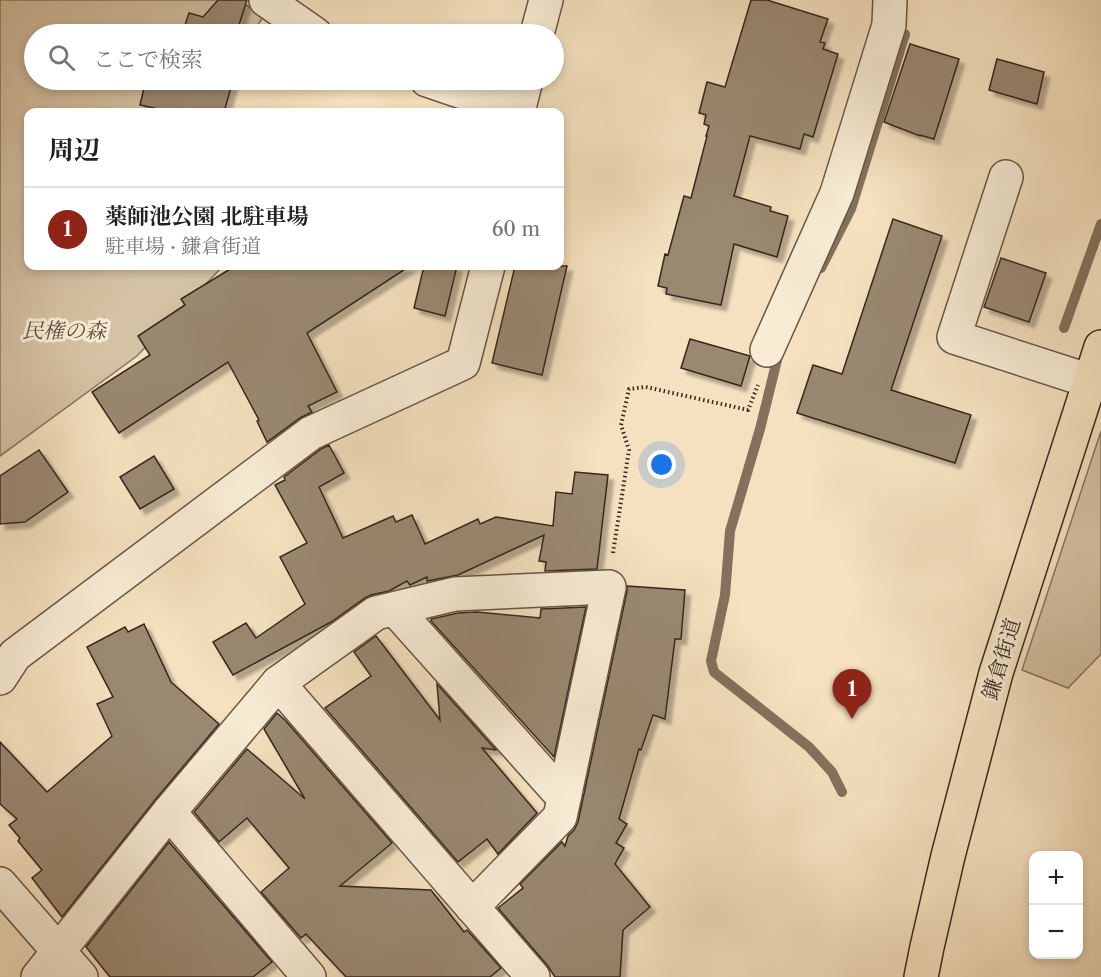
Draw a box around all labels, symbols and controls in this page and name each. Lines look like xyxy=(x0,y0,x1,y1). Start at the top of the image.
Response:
search box xyxy=(24,24,564,90)
icon: search xyxy=(45,41,78,74)
text: ここで検索 xyxy=(93,46,203,73)
text: 周辺 xyxy=(48,134,100,166)
text: 薬師池公園 北駐車場 xyxy=(105,203,309,230)
text: 1 xyxy=(63,217,72,241)
text: 60 m xyxy=(492,217,540,241)
text: 駐車場 · 鎌倉街道 xyxy=(105,234,261,258)
park label: 民権の森 xyxy=(22,318,108,343)
your location xyxy=(647,450,676,479)
street label: 鎌倉街道 xyxy=(977,615,1025,703)
pin: 1 xyxy=(832,670,872,719)
map controls xyxy=(1029,851,1083,959)
button: + xyxy=(1029,851,1083,905)
button: − xyxy=(1029,905,1083,959)

